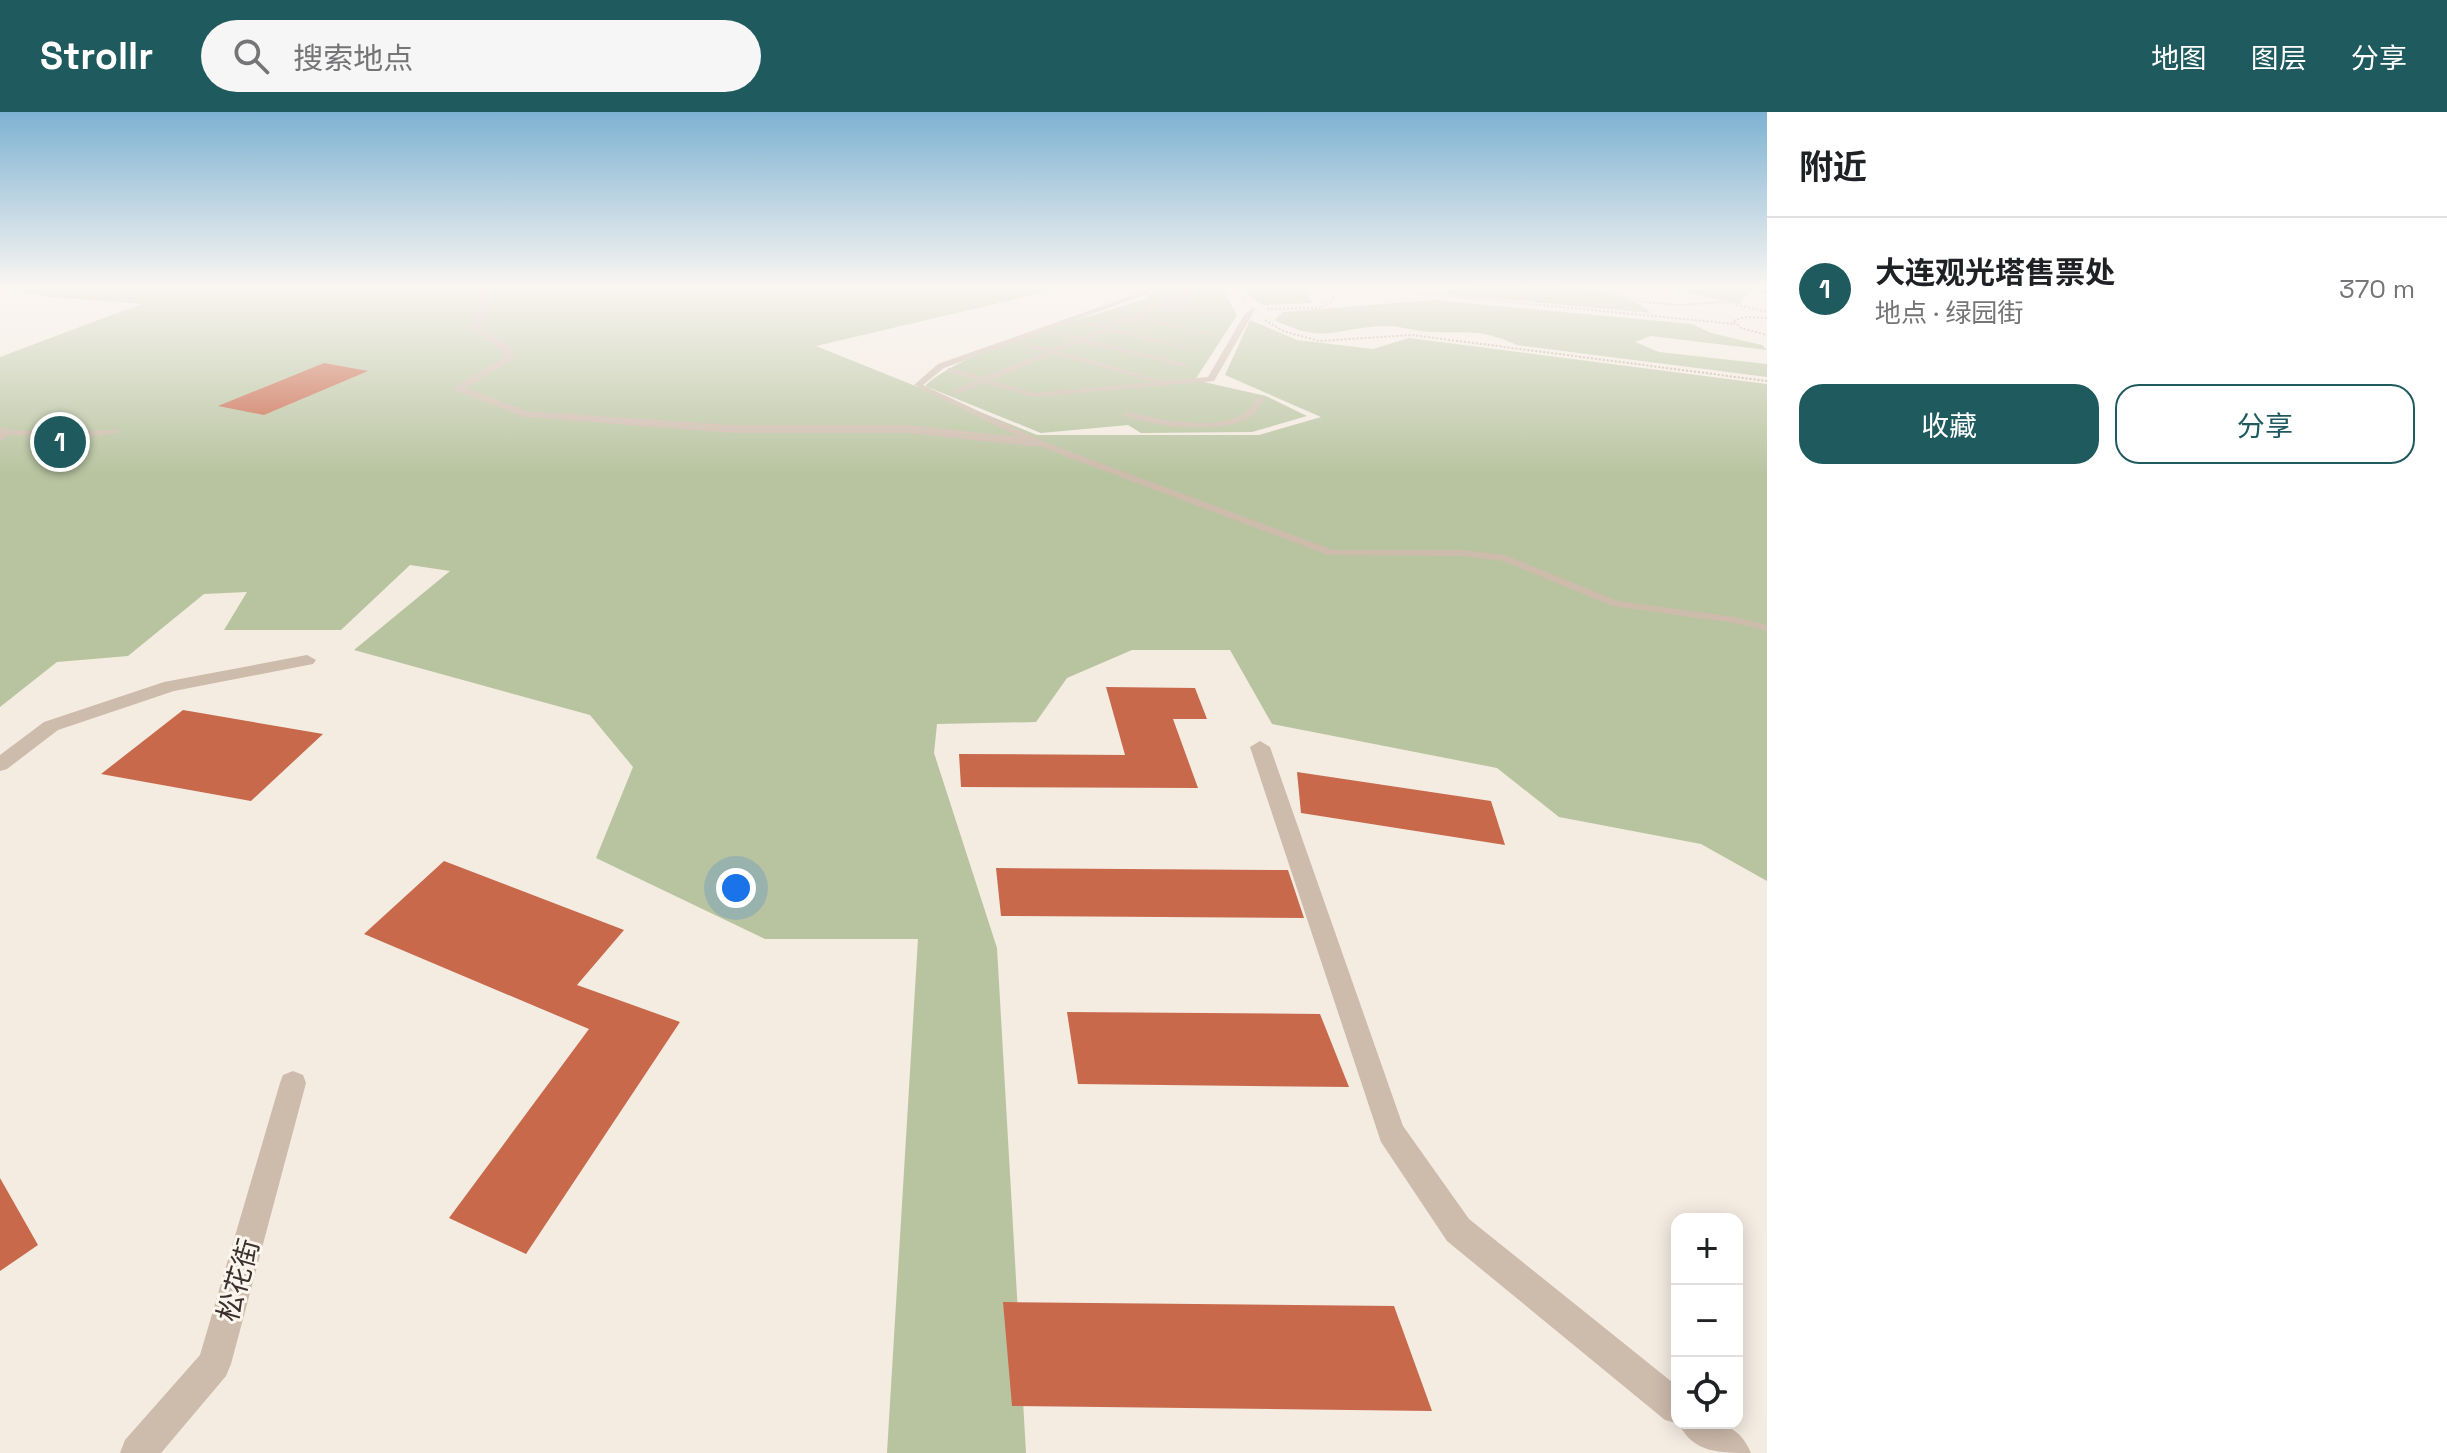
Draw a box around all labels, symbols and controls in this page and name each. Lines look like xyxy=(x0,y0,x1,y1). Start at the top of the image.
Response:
search box xyxy=(201,20,761,92)
text: Strollr xyxy=(40,32,153,80)
icon: search xyxy=(229,34,273,78)
text: 搜索地点 xyxy=(293,39,413,78)
text: 地图 xyxy=(2151,40,2207,76)
text: 图层 xyxy=(2251,40,2307,76)
text: 分享 xyxy=(2351,40,2407,76)
text: 附近 xyxy=(1799,146,1867,189)
text: 大连观光塔售票处 xyxy=(1875,253,2115,292)
text: 1 xyxy=(1819,272,1831,306)
text: 370 m xyxy=(2339,272,2415,306)
text: 地点 · 绿园街 xyxy=(1875,296,2023,330)
button: 收藏 xyxy=(1799,384,2099,464)
button: 分享 xyxy=(2115,384,2415,464)
pin: 1 xyxy=(34,412,86,472)
your location xyxy=(716,868,756,908)
map controls xyxy=(1671,1213,1743,1429)
button: + xyxy=(1671,1213,1743,1285)
street label: 松花街 xyxy=(209,1235,267,1325)
button: − xyxy=(1671,1285,1743,1357)
button: locate xyxy=(1671,1357,1743,1429)

